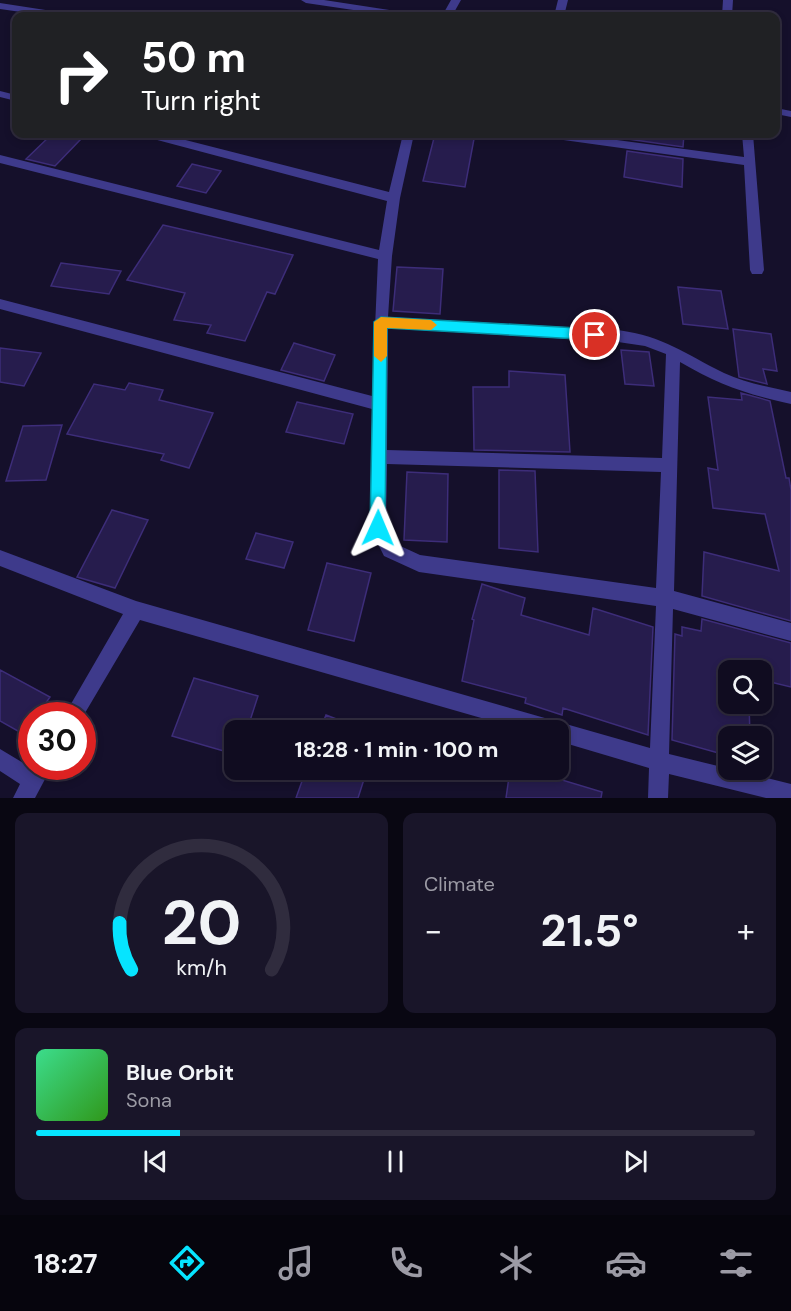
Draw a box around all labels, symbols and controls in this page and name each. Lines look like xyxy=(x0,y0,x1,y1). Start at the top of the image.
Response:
text: 50 m xyxy=(141,30,246,85)
icon: right xyxy=(42,36,120,114)
text: Turn right xyxy=(141,83,261,118)
pin xyxy=(569,309,620,360)
icon: arrive xyxy=(578,318,611,351)
position arrow xyxy=(346,496,410,560)
map controls xyxy=(718,660,772,780)
button: search xyxy=(718,660,772,714)
speed limit sign: 30 xyxy=(18,702,96,780)
button: layers xyxy=(718,726,772,780)
text: 18:28 · 1 min · 100 m xyxy=(294,735,499,764)
text: Climate xyxy=(424,871,495,897)
text: 20 xyxy=(162,882,241,963)
text: 21.5° xyxy=(540,901,639,960)
text: − xyxy=(424,909,442,952)
text: + xyxy=(737,909,755,952)
text: km/h xyxy=(176,954,227,982)
text: Blue Orbit xyxy=(126,1058,234,1087)
text: Sona xyxy=(126,1087,172,1113)
icon: previous xyxy=(139,1145,172,1178)
icon: pause xyxy=(379,1145,412,1178)
icon: next xyxy=(619,1145,652,1178)
icon: directions xyxy=(166,1242,208,1284)
icon: music xyxy=(275,1242,317,1284)
icon: phone xyxy=(385,1242,427,1284)
icon: climate xyxy=(495,1242,537,1284)
icon: car xyxy=(605,1242,647,1284)
icon: filters xyxy=(715,1242,757,1284)
text: 18:27 xyxy=(34,1246,98,1281)

